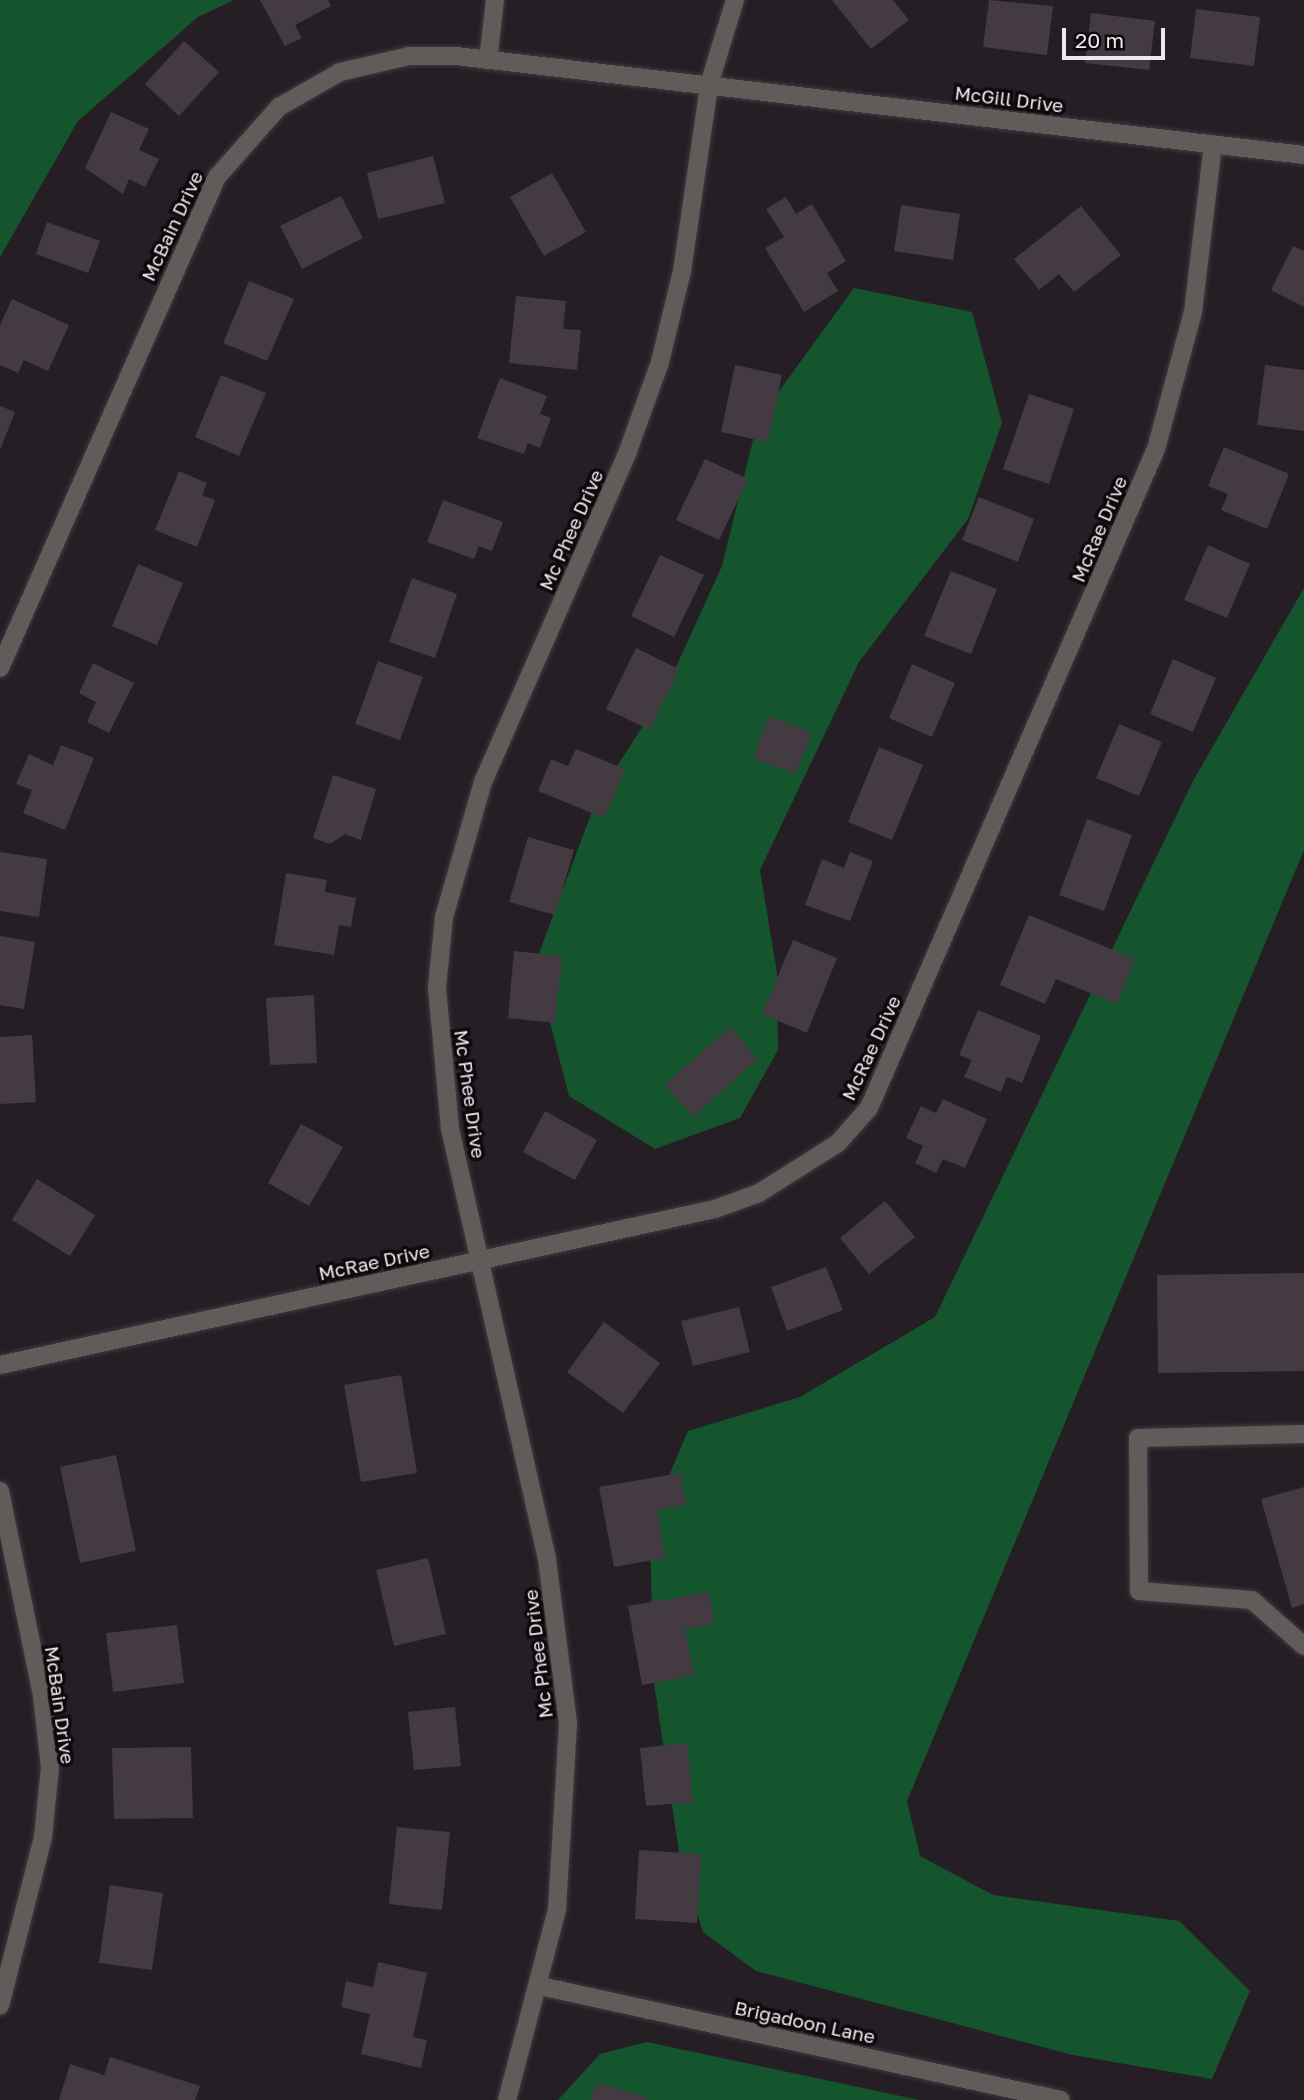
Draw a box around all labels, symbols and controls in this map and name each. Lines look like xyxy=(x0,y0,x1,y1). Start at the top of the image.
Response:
scale bar xyxy=(1066,14,1169,58)
text: 20 m xyxy=(1075,27,1124,53)
street label: McGill Drive xyxy=(953,81,1065,117)
street label: McBain Drive xyxy=(137,167,207,285)
street label: Mc Phee Drive xyxy=(534,466,608,594)
street label: McRae Drive xyxy=(1066,473,1132,585)
street label: McRae Drive xyxy=(837,992,905,1104)
street label: Mc Phee Drive xyxy=(450,1028,490,1160)
street label: McRae Drive xyxy=(316,1239,432,1285)
street label: Mc Phee Drive xyxy=(519,1588,557,1720)
street label: McBain Drive xyxy=(40,1645,80,1765)
street label: Brigadoon Lane xyxy=(733,1996,877,2048)

